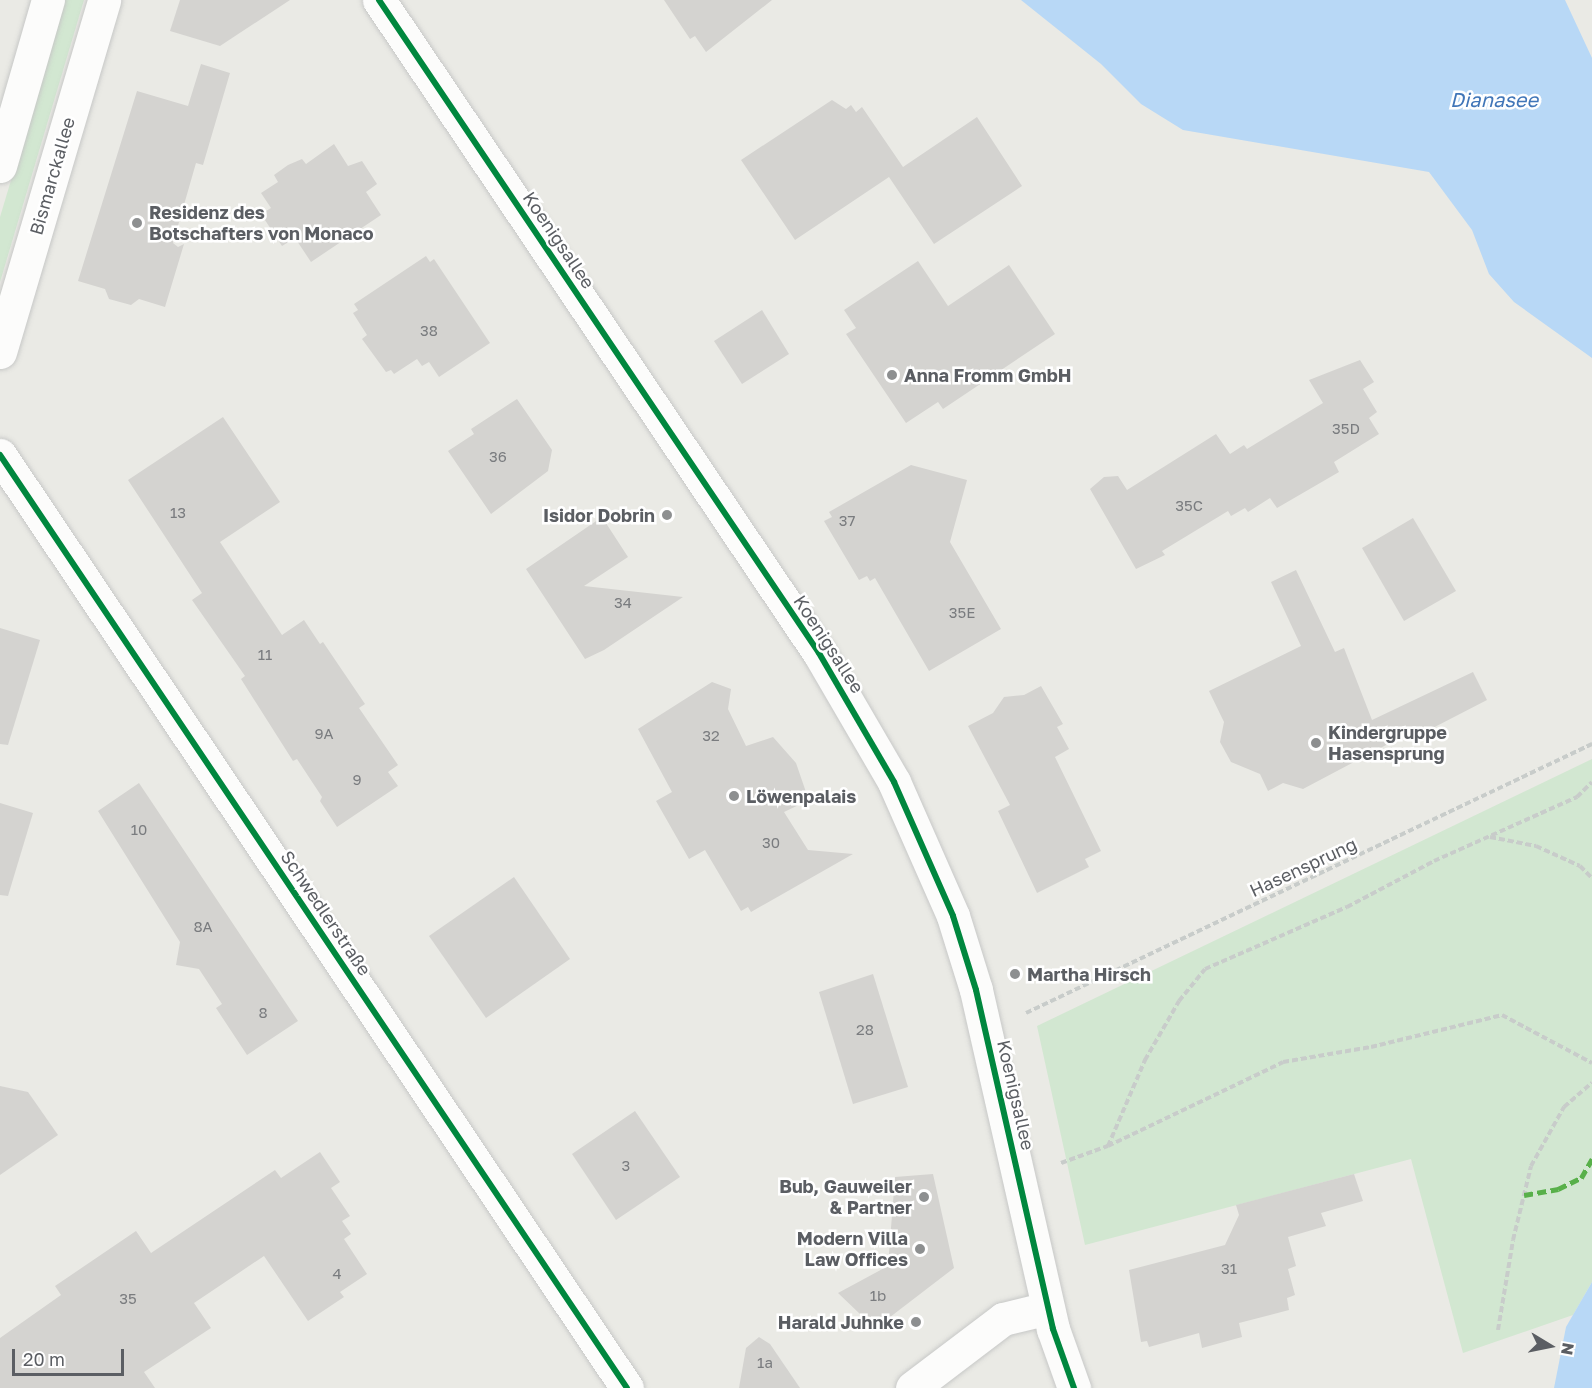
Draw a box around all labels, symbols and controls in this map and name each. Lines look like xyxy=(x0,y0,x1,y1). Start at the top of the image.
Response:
water label: Dianasee xyxy=(1450,87,1538,111)
street label: Bismarckallee xyxy=(25,115,79,237)
street label: Koenigsallee xyxy=(519,187,599,293)
place label: Residenz des Botschafters von Monaco xyxy=(149,202,374,244)
marker: Residenz des Botschafters von Monaco xyxy=(130,216,144,230)
house number: 38 xyxy=(420,322,438,340)
place label: Anna Fromm GmbH xyxy=(904,364,1071,386)
marker: Anna Fromm GmbH xyxy=(885,368,899,382)
house number: 35D xyxy=(1332,420,1360,438)
house number: 36 xyxy=(489,448,507,466)
house number: 35C xyxy=(1175,497,1203,515)
house number: 13 xyxy=(170,504,186,522)
place label: Isidor Dobrin xyxy=(543,504,655,526)
marker: Isidor Dobrin xyxy=(660,508,674,522)
house number: 37 xyxy=(839,512,855,530)
street label: Koenigsallee xyxy=(789,591,869,697)
house number: 34 xyxy=(614,594,632,612)
house number: 35E xyxy=(949,604,975,622)
house number: 11 xyxy=(258,646,272,664)
place label: Kindergruppe Hasensprung xyxy=(1328,722,1447,764)
house number: 9A xyxy=(314,725,334,743)
house number: 32 xyxy=(702,727,720,745)
marker: Kindergruppe Hasensprung xyxy=(1309,736,1323,750)
house number: 9 xyxy=(352,771,362,789)
place label: Löwenpalais xyxy=(746,785,856,807)
marker: Löwenpalais xyxy=(727,789,741,803)
house number: 10 xyxy=(131,821,147,839)
street label: Hasensprung xyxy=(1246,833,1360,901)
house number: 30 xyxy=(762,834,780,852)
street label: Schwedlerstraße xyxy=(276,847,376,979)
house number: 8A xyxy=(193,918,213,936)
place label: Martha Hirsch xyxy=(1027,963,1151,985)
marker: Martha Hirsch xyxy=(1008,967,1022,981)
house number: 8 xyxy=(258,1004,268,1022)
house number: 28 xyxy=(856,1021,874,1039)
street label: Koenigsallee xyxy=(993,1038,1039,1152)
house number: 3 xyxy=(622,1157,630,1175)
place label: Bub, Gauweiler & Partner xyxy=(779,1176,912,1218)
marker: Bub, Gauweiler & Partner xyxy=(917,1190,931,1204)
place label: Modern Villa Law Offices xyxy=(797,1228,908,1270)
marker: Modern Villa Law Offices xyxy=(913,1242,927,1256)
house number: 31 xyxy=(1221,1260,1237,1278)
house number: 4 xyxy=(332,1265,342,1283)
house number: 1b xyxy=(870,1287,886,1305)
house number: 35 xyxy=(119,1290,137,1308)
place label: Harald Juhnke xyxy=(778,1311,904,1333)
marker: Harald Juhnke xyxy=(909,1315,923,1329)
north arrow xyxy=(1520,1316,1580,1376)
scale bar xyxy=(15,1337,128,1375)
text: N xyxy=(1557,1341,1579,1357)
text: 20 m xyxy=(23,1348,65,1370)
house number: 1a xyxy=(757,1354,773,1372)

